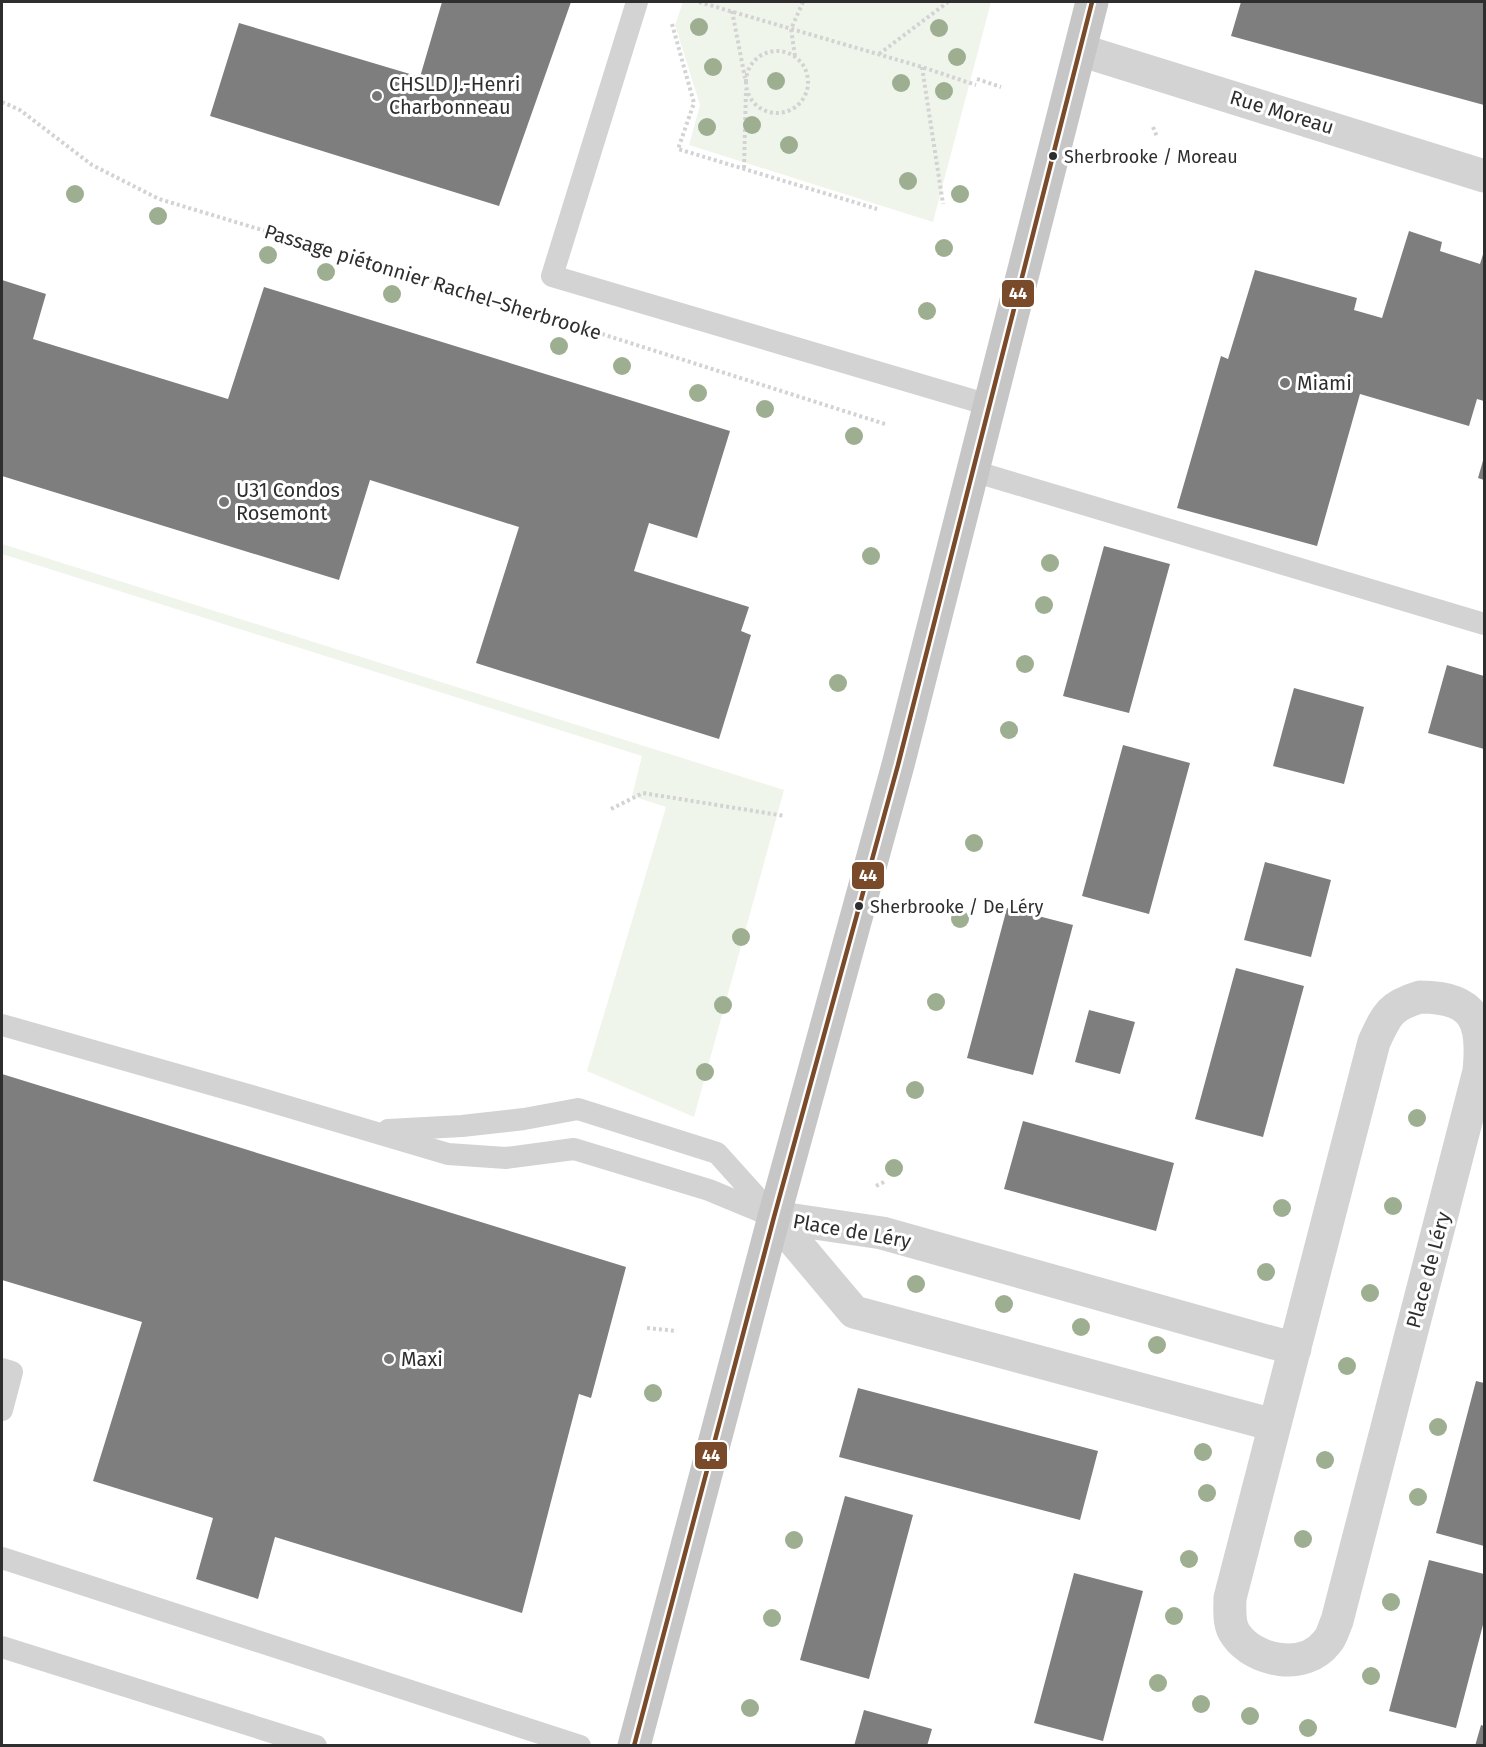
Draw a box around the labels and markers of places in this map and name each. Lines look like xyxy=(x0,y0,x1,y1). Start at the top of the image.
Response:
place label: CHSLD J.-Henri Charbonneau xyxy=(389,72,520,119)
marker: CHSLD J.-Henri Charbonneau xyxy=(370,89,384,103)
place label: Sherbrooke / Moreau xyxy=(1064,146,1238,168)
marker: Sherbrooke / Moreau xyxy=(1047,150,1059,162)
place label: Miami xyxy=(1297,371,1352,395)
marker: Miami xyxy=(1278,376,1292,390)
place label: U31 Condos Rosemont xyxy=(236,478,340,525)
marker: U31 Condos Rosemont xyxy=(217,495,231,509)
place label: Sherbrooke / De Léry xyxy=(870,896,1043,918)
marker: Sherbrooke / De Léry xyxy=(853,900,865,912)
place label: Maxi xyxy=(401,1347,443,1371)
marker: Maxi xyxy=(382,1352,396,1366)

